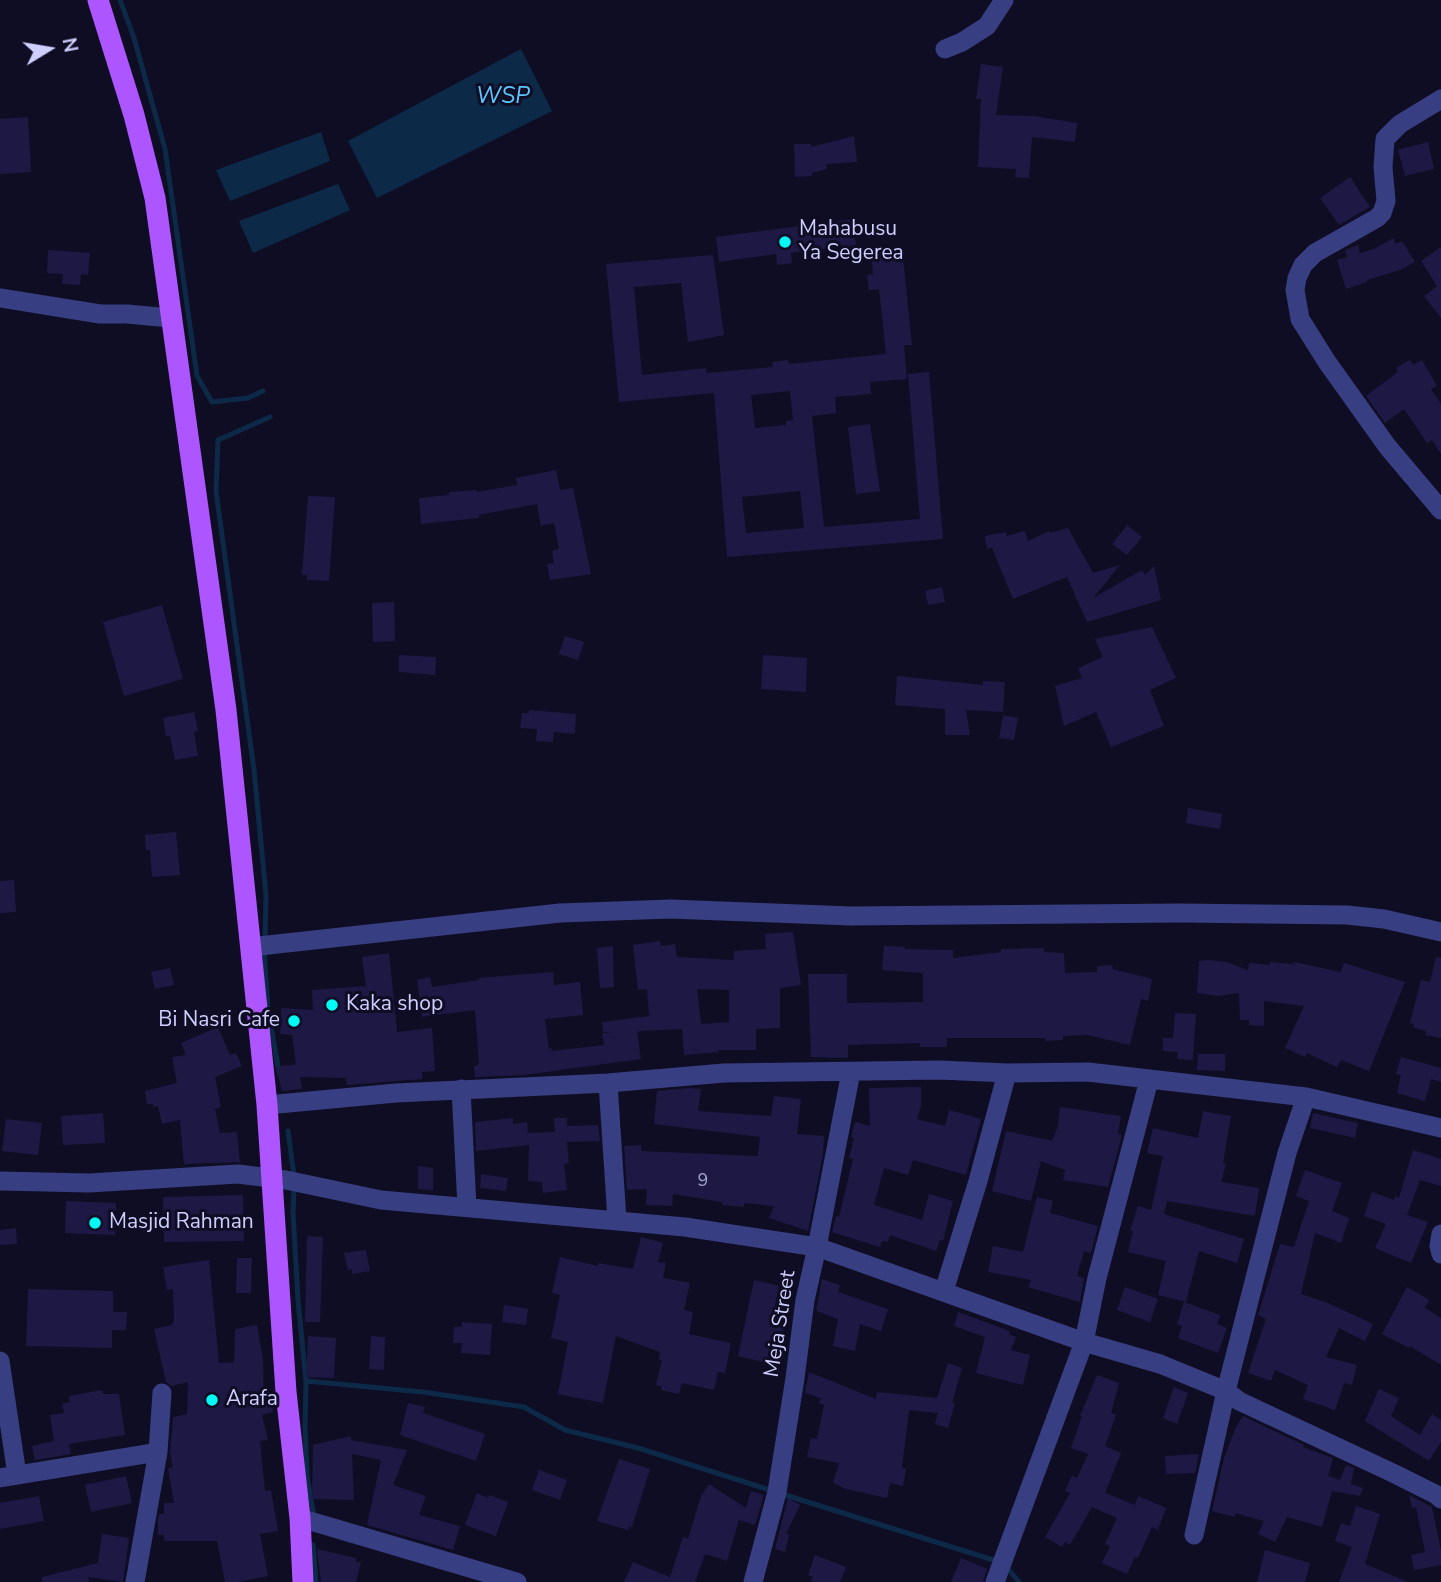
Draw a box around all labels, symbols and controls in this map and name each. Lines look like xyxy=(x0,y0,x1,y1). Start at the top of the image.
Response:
north arrow xyxy=(14,14,84,84)
text: N xyxy=(55,36,84,54)
water label: WSP xyxy=(476,83,530,111)
place label: Mahabusu Ya Segerea xyxy=(799,217,904,267)
marker: Mahabusu Ya Segerea xyxy=(777,234,793,250)
place label: Kaka shop xyxy=(346,992,443,1018)
marker: Kaka shop xyxy=(324,997,340,1013)
place label: Bi Nasri Cafe xyxy=(158,1008,280,1034)
marker: Bi Nasri Cafe xyxy=(286,1013,302,1029)
house number: 9 xyxy=(698,1171,708,1193)
place label: Masjid Rahman xyxy=(109,1210,254,1236)
marker: Masjid Rahman xyxy=(87,1215,103,1231)
street label: Meja Street xyxy=(760,1269,802,1379)
place label: Arafa xyxy=(226,1387,278,1413)
marker: Arafa xyxy=(204,1392,220,1408)

